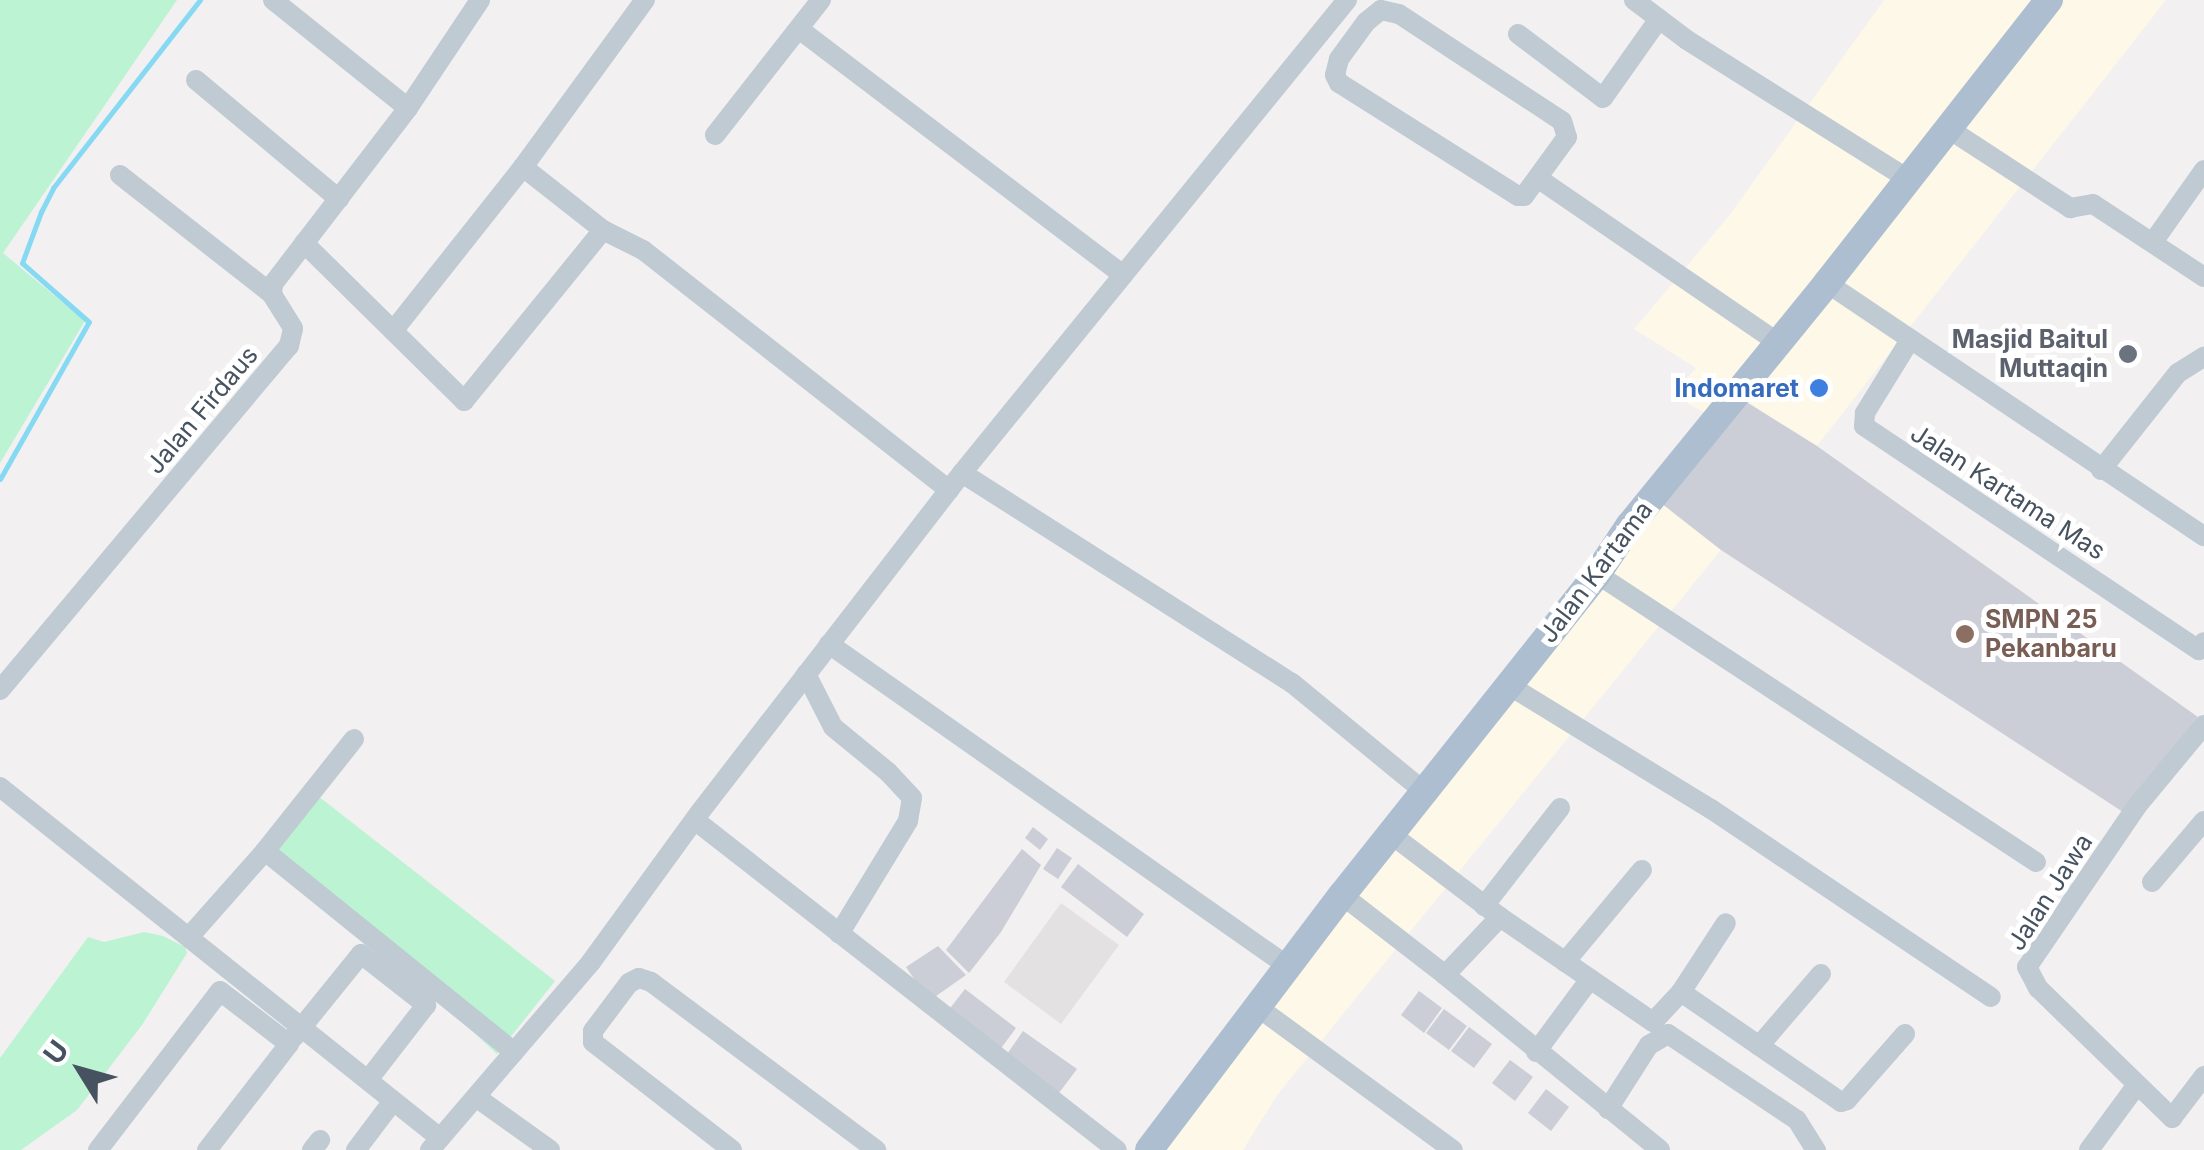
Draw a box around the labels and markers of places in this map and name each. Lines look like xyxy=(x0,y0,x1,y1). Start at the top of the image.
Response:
place label: Masjid Baitul Muttaqin xyxy=(1952,325,2108,384)
marker: Masjid Baitul Muttaqin xyxy=(2117,343,2139,365)
place label: Indomaret xyxy=(1674,373,1799,403)
marker: Indomaret xyxy=(1808,377,1830,399)
place label: SMPN 25 Pekanbaru xyxy=(1985,605,2117,664)
marker: SMPN 25 Pekanbaru xyxy=(1954,623,1976,645)

